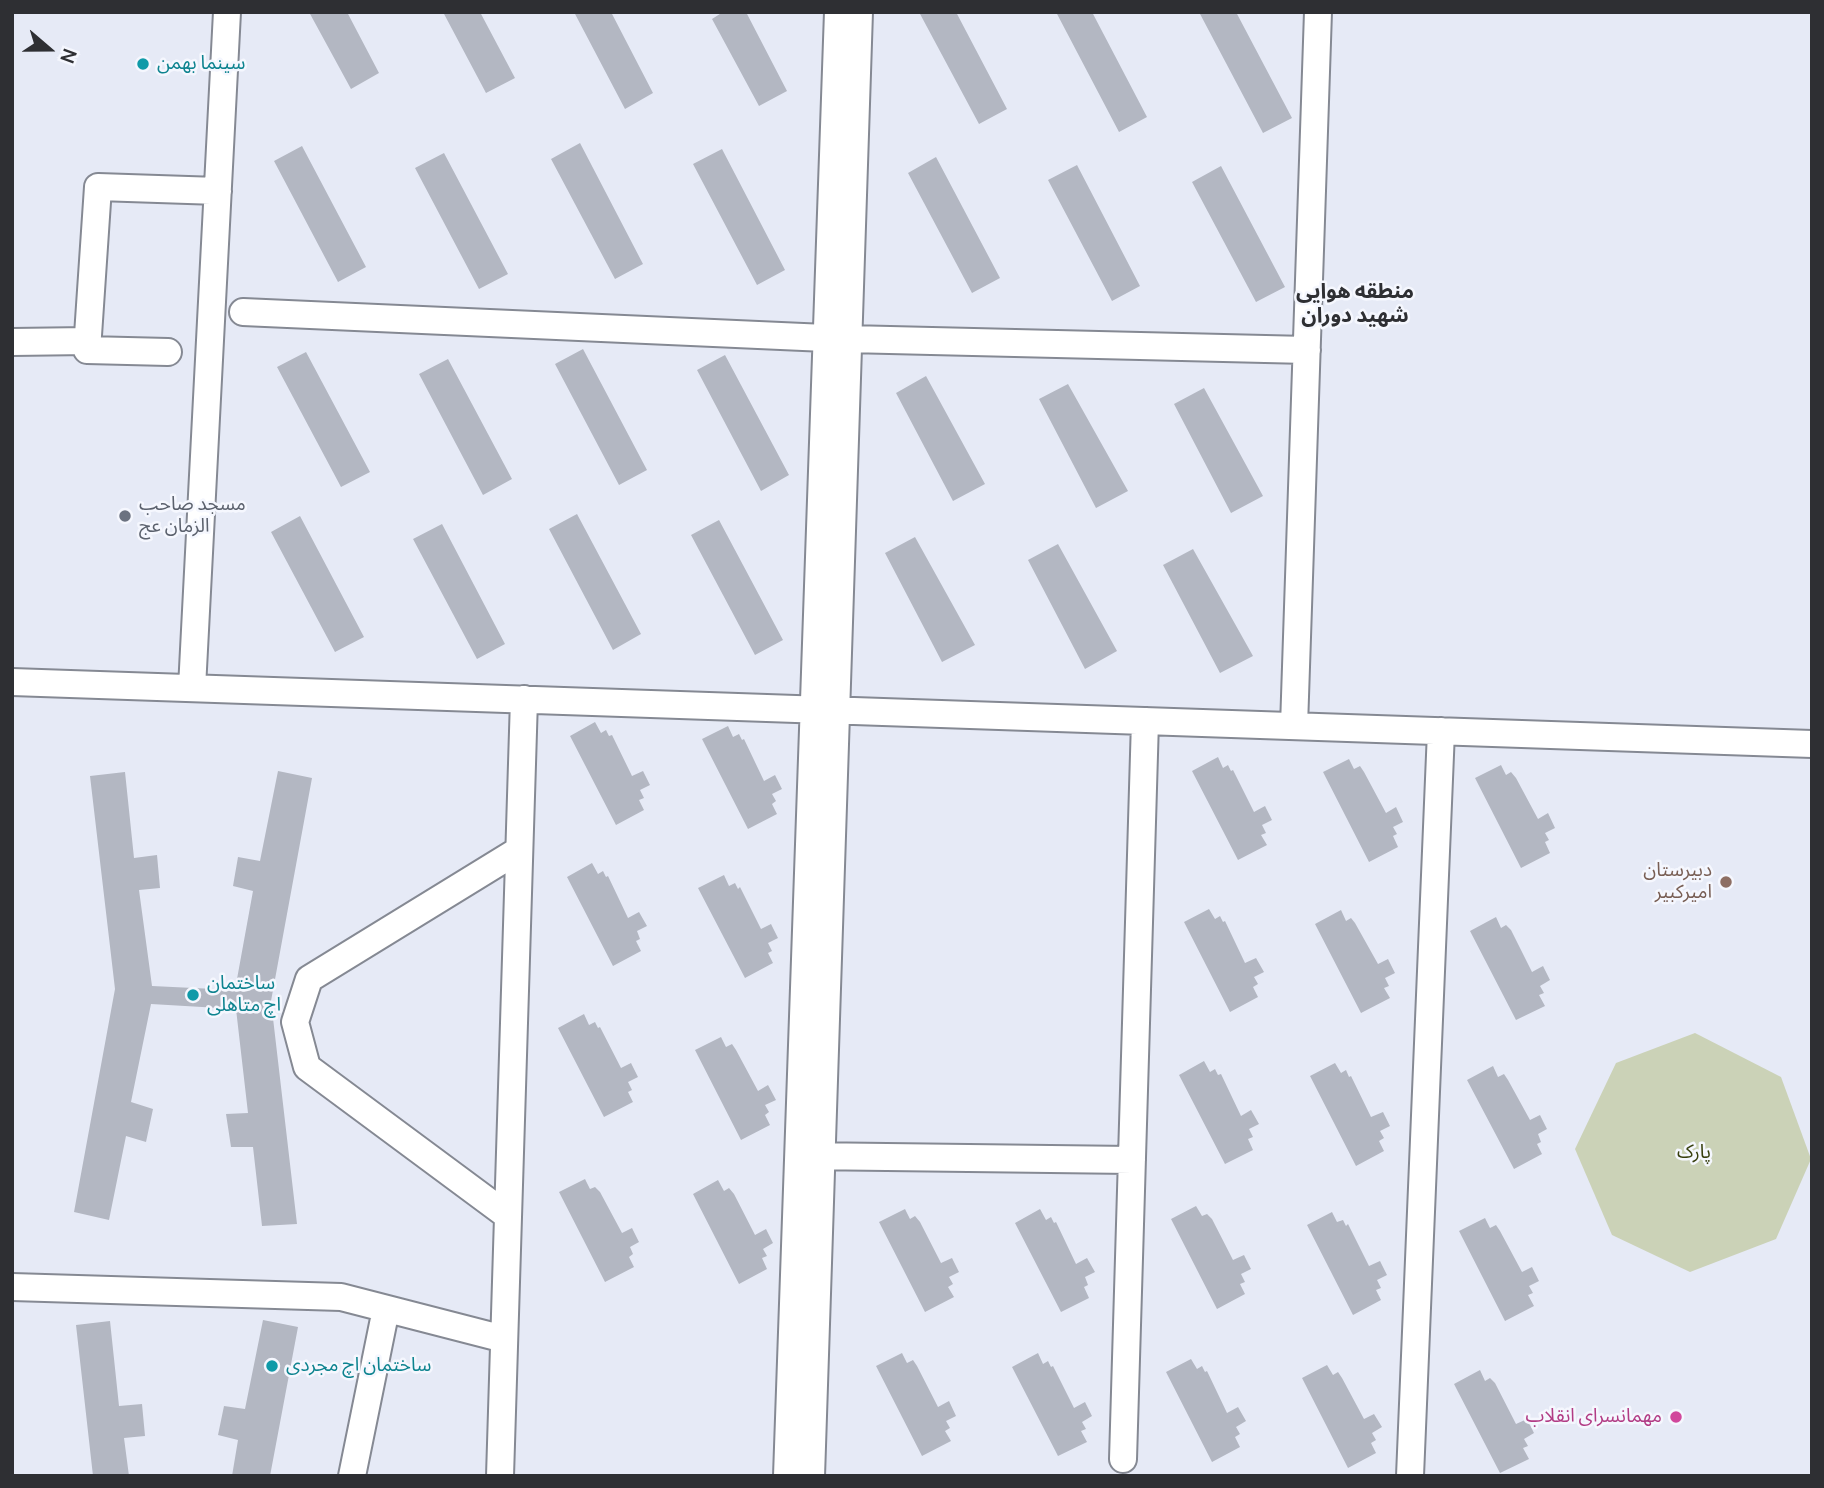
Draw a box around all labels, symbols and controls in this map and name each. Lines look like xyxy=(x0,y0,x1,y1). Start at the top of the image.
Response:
north arrow xyxy=(14,14,84,84)
text: N xyxy=(54,45,83,67)
place label: سینما بهمن xyxy=(157,53,245,75)
marker: سینما بهمن xyxy=(135,56,151,72)
district label: منطقه هوایی شهید دوران xyxy=(1296,279,1414,329)
place label: مسجد صاحب الزمان عج xyxy=(139,494,246,538)
marker: مسجد صاحب الزمان عج xyxy=(117,508,133,524)
place label: دبیرستان امیرکبیر xyxy=(1643,860,1712,904)
marker: دبیرستان امیرکبیر xyxy=(1718,874,1734,890)
place label: ساختمان اچ متاهلی xyxy=(207,973,281,1017)
marker: ساختمان اچ متاهلی xyxy=(185,987,201,1003)
park label: پارک xyxy=(1677,1142,1711,1164)
place label: ساختمان اچ مجردی xyxy=(286,1355,431,1377)
marker: ساختمان اچ مجردی xyxy=(264,1358,280,1374)
place label: مهمانسرای انقلاب xyxy=(1526,1406,1662,1428)
marker: مهمانسرای انقلاب xyxy=(1668,1409,1684,1425)

